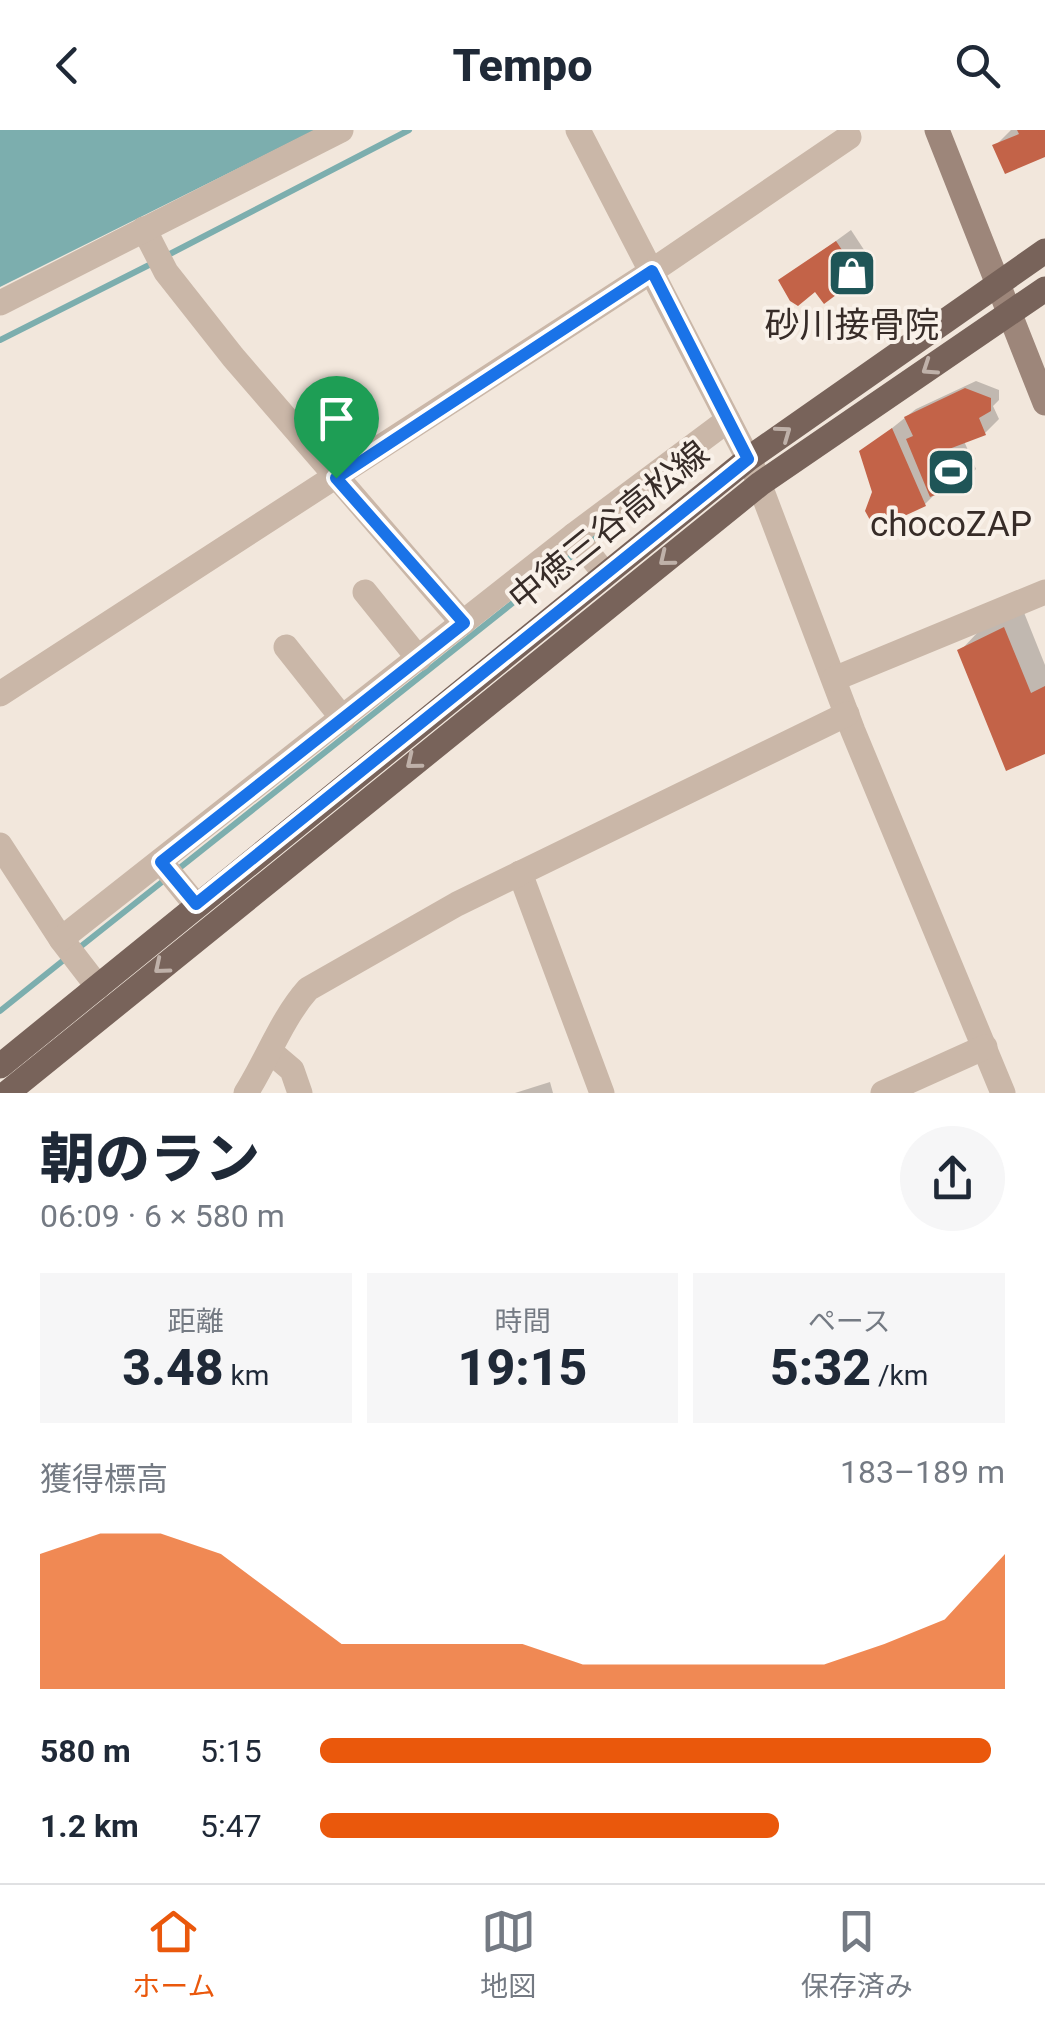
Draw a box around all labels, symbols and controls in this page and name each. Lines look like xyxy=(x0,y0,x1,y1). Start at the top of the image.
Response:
icon: back xyxy=(40,38,95,93)
icon: search xyxy=(950,38,1005,93)
text: Tempo xyxy=(452,39,593,92)
shop icon: 砂川接骨院 xyxy=(826,247,878,299)
place label: 砂川接骨院 xyxy=(764,305,940,346)
one-way arrow xyxy=(922,356,941,374)
pin xyxy=(294,376,379,479)
icon: arrive xyxy=(309,391,364,446)
one-way arrow xyxy=(773,427,791,445)
street label: 中徳三谷高松線 xyxy=(501,433,717,619)
sports icon: chocoZAP xyxy=(925,446,977,498)
place label: chocoZAP xyxy=(870,504,1032,545)
one-way arrow xyxy=(660,547,678,565)
one-way arrow xyxy=(407,750,425,768)
one-way arrow xyxy=(154,956,173,974)
button: share xyxy=(900,1126,1005,1231)
text: 朝のラン xyxy=(40,1127,260,1191)
text: 06:09 · 6 × 580 m xyxy=(40,1197,285,1235)
text: 距離 xyxy=(168,1305,224,1338)
text: 時間 xyxy=(494,1305,551,1338)
text: ペース xyxy=(808,1305,890,1338)
text: 3.48 xyxy=(122,1339,224,1397)
text: 19:15 xyxy=(458,1339,587,1397)
text: 5:32 xyxy=(770,1339,871,1397)
text: km xyxy=(224,1359,269,1392)
text: /km xyxy=(871,1359,928,1392)
text: 183–189 m xyxy=(840,1453,1005,1491)
text: 獲得標高 xyxy=(40,1460,168,1498)
text: 580 m xyxy=(40,1732,131,1770)
text: 5:15 xyxy=(200,1732,262,1770)
text: 1.2 km xyxy=(40,1807,139,1845)
text: 5:47 xyxy=(200,1807,262,1845)
tab: ホーム xyxy=(132,1904,215,2004)
tab: 地図 xyxy=(480,1904,536,2004)
tab: 保存済み xyxy=(801,1904,913,2004)

